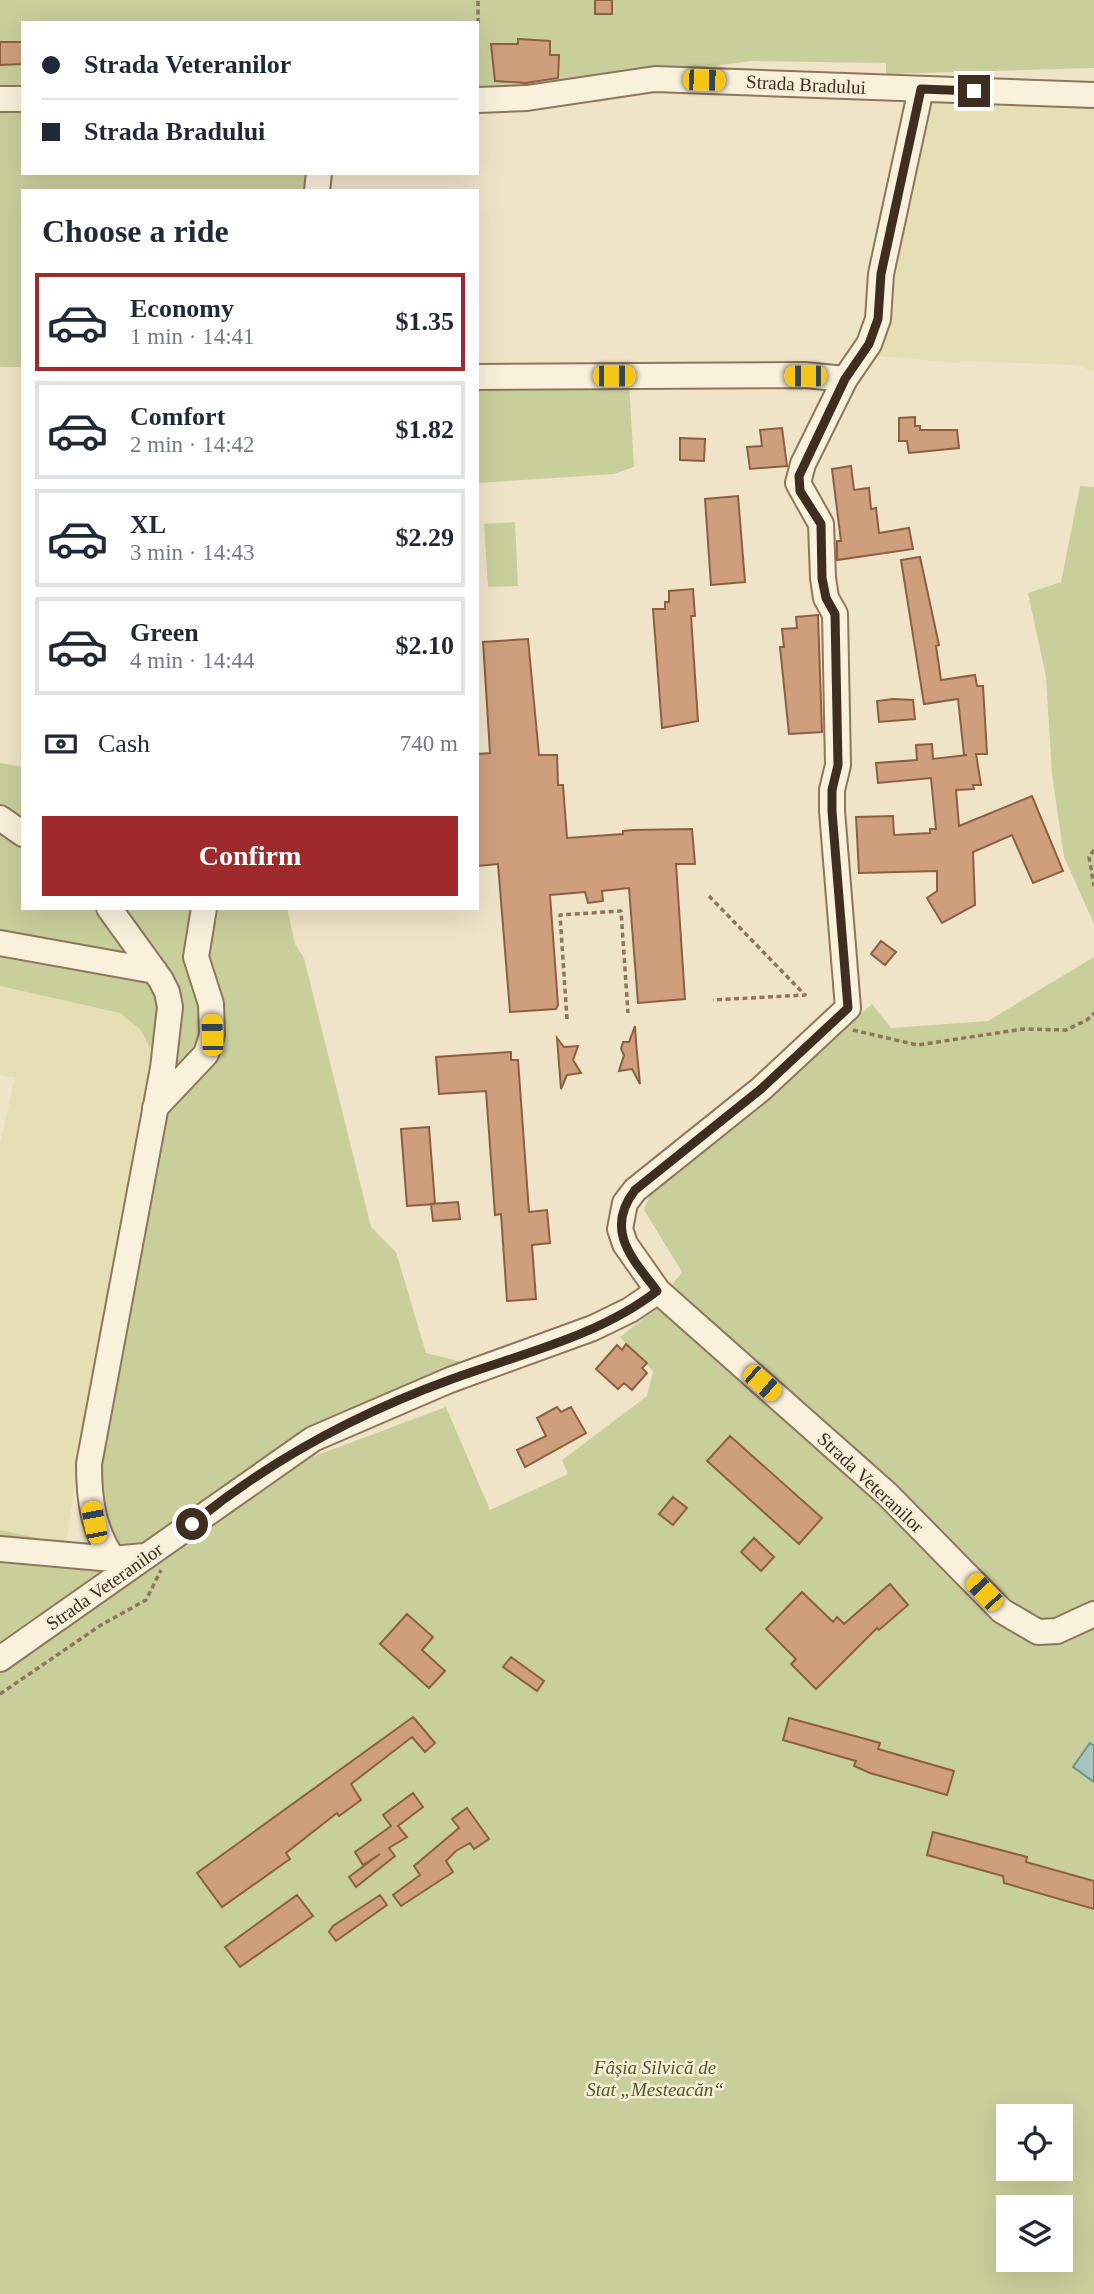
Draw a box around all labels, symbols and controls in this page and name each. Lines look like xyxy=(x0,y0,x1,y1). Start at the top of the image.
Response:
text: Strada Veteranilor xyxy=(84,50,291,79)
car xyxy=(683,69,726,91)
street label: Strada Bradului xyxy=(746,71,866,98)
route end xyxy=(958,75,990,107)
text: Strada Bradului xyxy=(84,117,265,146)
text: Choose a ride xyxy=(42,213,229,249)
icon: car xyxy=(46,291,109,354)
text: Economy xyxy=(130,294,234,323)
text: $1.35 xyxy=(396,307,454,336)
text: 1 min · 14:41 xyxy=(130,324,255,349)
car xyxy=(594,366,636,387)
car xyxy=(785,366,827,387)
icon: car xyxy=(46,399,109,462)
text: Comfort xyxy=(130,402,225,431)
text: $1.82 xyxy=(396,415,454,444)
text: 2 min · 14:42 xyxy=(130,432,255,457)
icon: car xyxy=(46,507,109,570)
text: XL xyxy=(130,510,166,539)
text: $2.29 xyxy=(396,523,454,552)
text: 3 min · 14:43 xyxy=(130,540,255,565)
icon: car xyxy=(46,615,109,678)
text: Green xyxy=(130,618,199,647)
text: $2.10 xyxy=(396,631,454,660)
text: 4 min · 14:44 xyxy=(130,648,255,673)
icon: cash xyxy=(42,725,80,763)
text: Cash xyxy=(98,729,150,758)
text: 740 m xyxy=(400,731,458,756)
button: Confirm xyxy=(42,816,458,896)
car xyxy=(201,1014,224,1056)
car xyxy=(740,1361,785,1405)
street label: Strada Veteranilor xyxy=(813,1428,929,1537)
car xyxy=(80,1499,109,1545)
route start xyxy=(176,1508,208,1540)
street label: Strada Veteranilor xyxy=(42,1538,167,1634)
car xyxy=(962,1569,1007,1615)
park label: Fâșia Silvică de Stat „Mesteacăn“ xyxy=(586,2057,724,2100)
map controls xyxy=(996,2104,1073,2272)
button: locate xyxy=(996,2104,1073,2181)
button: layers xyxy=(996,2195,1073,2272)

